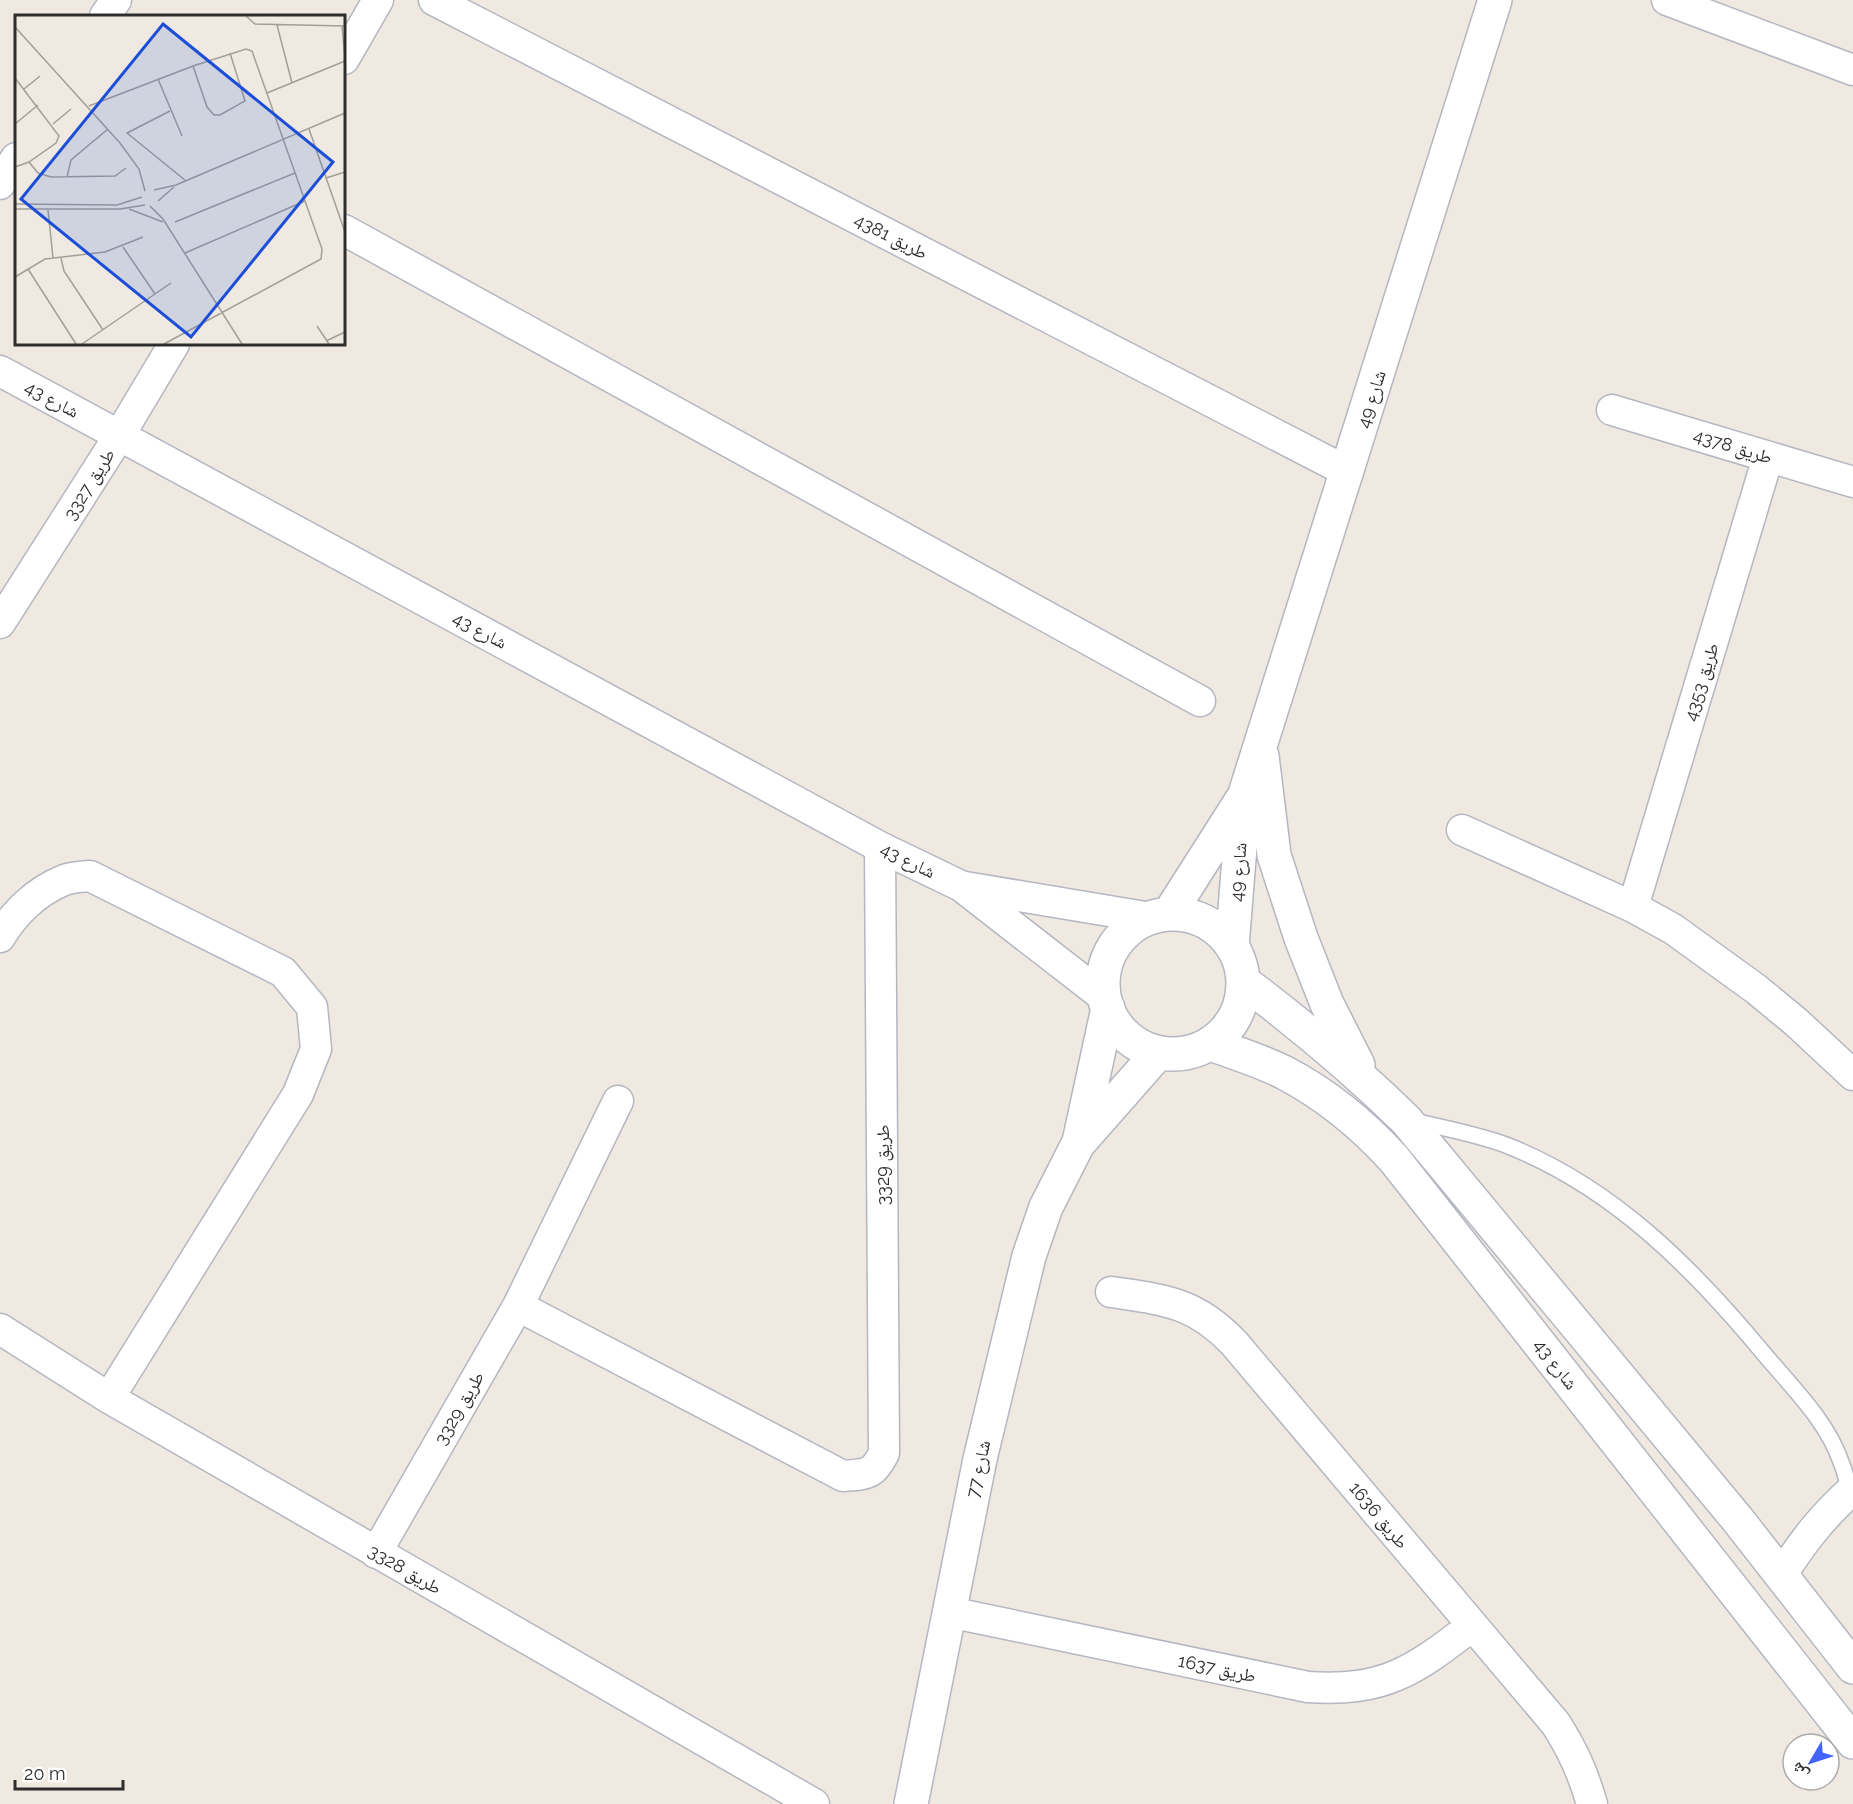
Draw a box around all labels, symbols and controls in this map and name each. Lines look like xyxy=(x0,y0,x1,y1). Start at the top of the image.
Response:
inset map xyxy=(15,15,345,345)
street label: طريق 4381 xyxy=(850,209,931,264)
street label: شارع 49 xyxy=(1352,368,1391,431)
street label: شارع 43 xyxy=(21,376,83,423)
street label: طريق 4378 xyxy=(1691,424,1775,469)
street label: طريق 3327 xyxy=(59,445,120,524)
street label: شارع 43 xyxy=(449,607,511,654)
street label: طريق 4353 xyxy=(1679,641,1724,724)
street label: شارع 43 xyxy=(877,838,939,883)
street label: شارع 49 xyxy=(1225,842,1252,902)
street label: طريق 3329 xyxy=(872,1125,894,1205)
street label: شارع 43 xyxy=(1529,1335,1582,1394)
street label: طريق 3329 xyxy=(430,1368,489,1449)
street label: شارع 77 xyxy=(962,1438,995,1500)
street label: طريق 1636 xyxy=(1344,1477,1413,1553)
street label: طريق 3328 xyxy=(364,1540,445,1599)
street label: طريق 1637 xyxy=(1176,1649,1258,1687)
north arrow xyxy=(1781,1732,1841,1792)
scale bar xyxy=(15,1753,123,1791)
text: ش xyxy=(1787,1759,1812,1784)
text: 20 m xyxy=(24,1763,66,1784)

